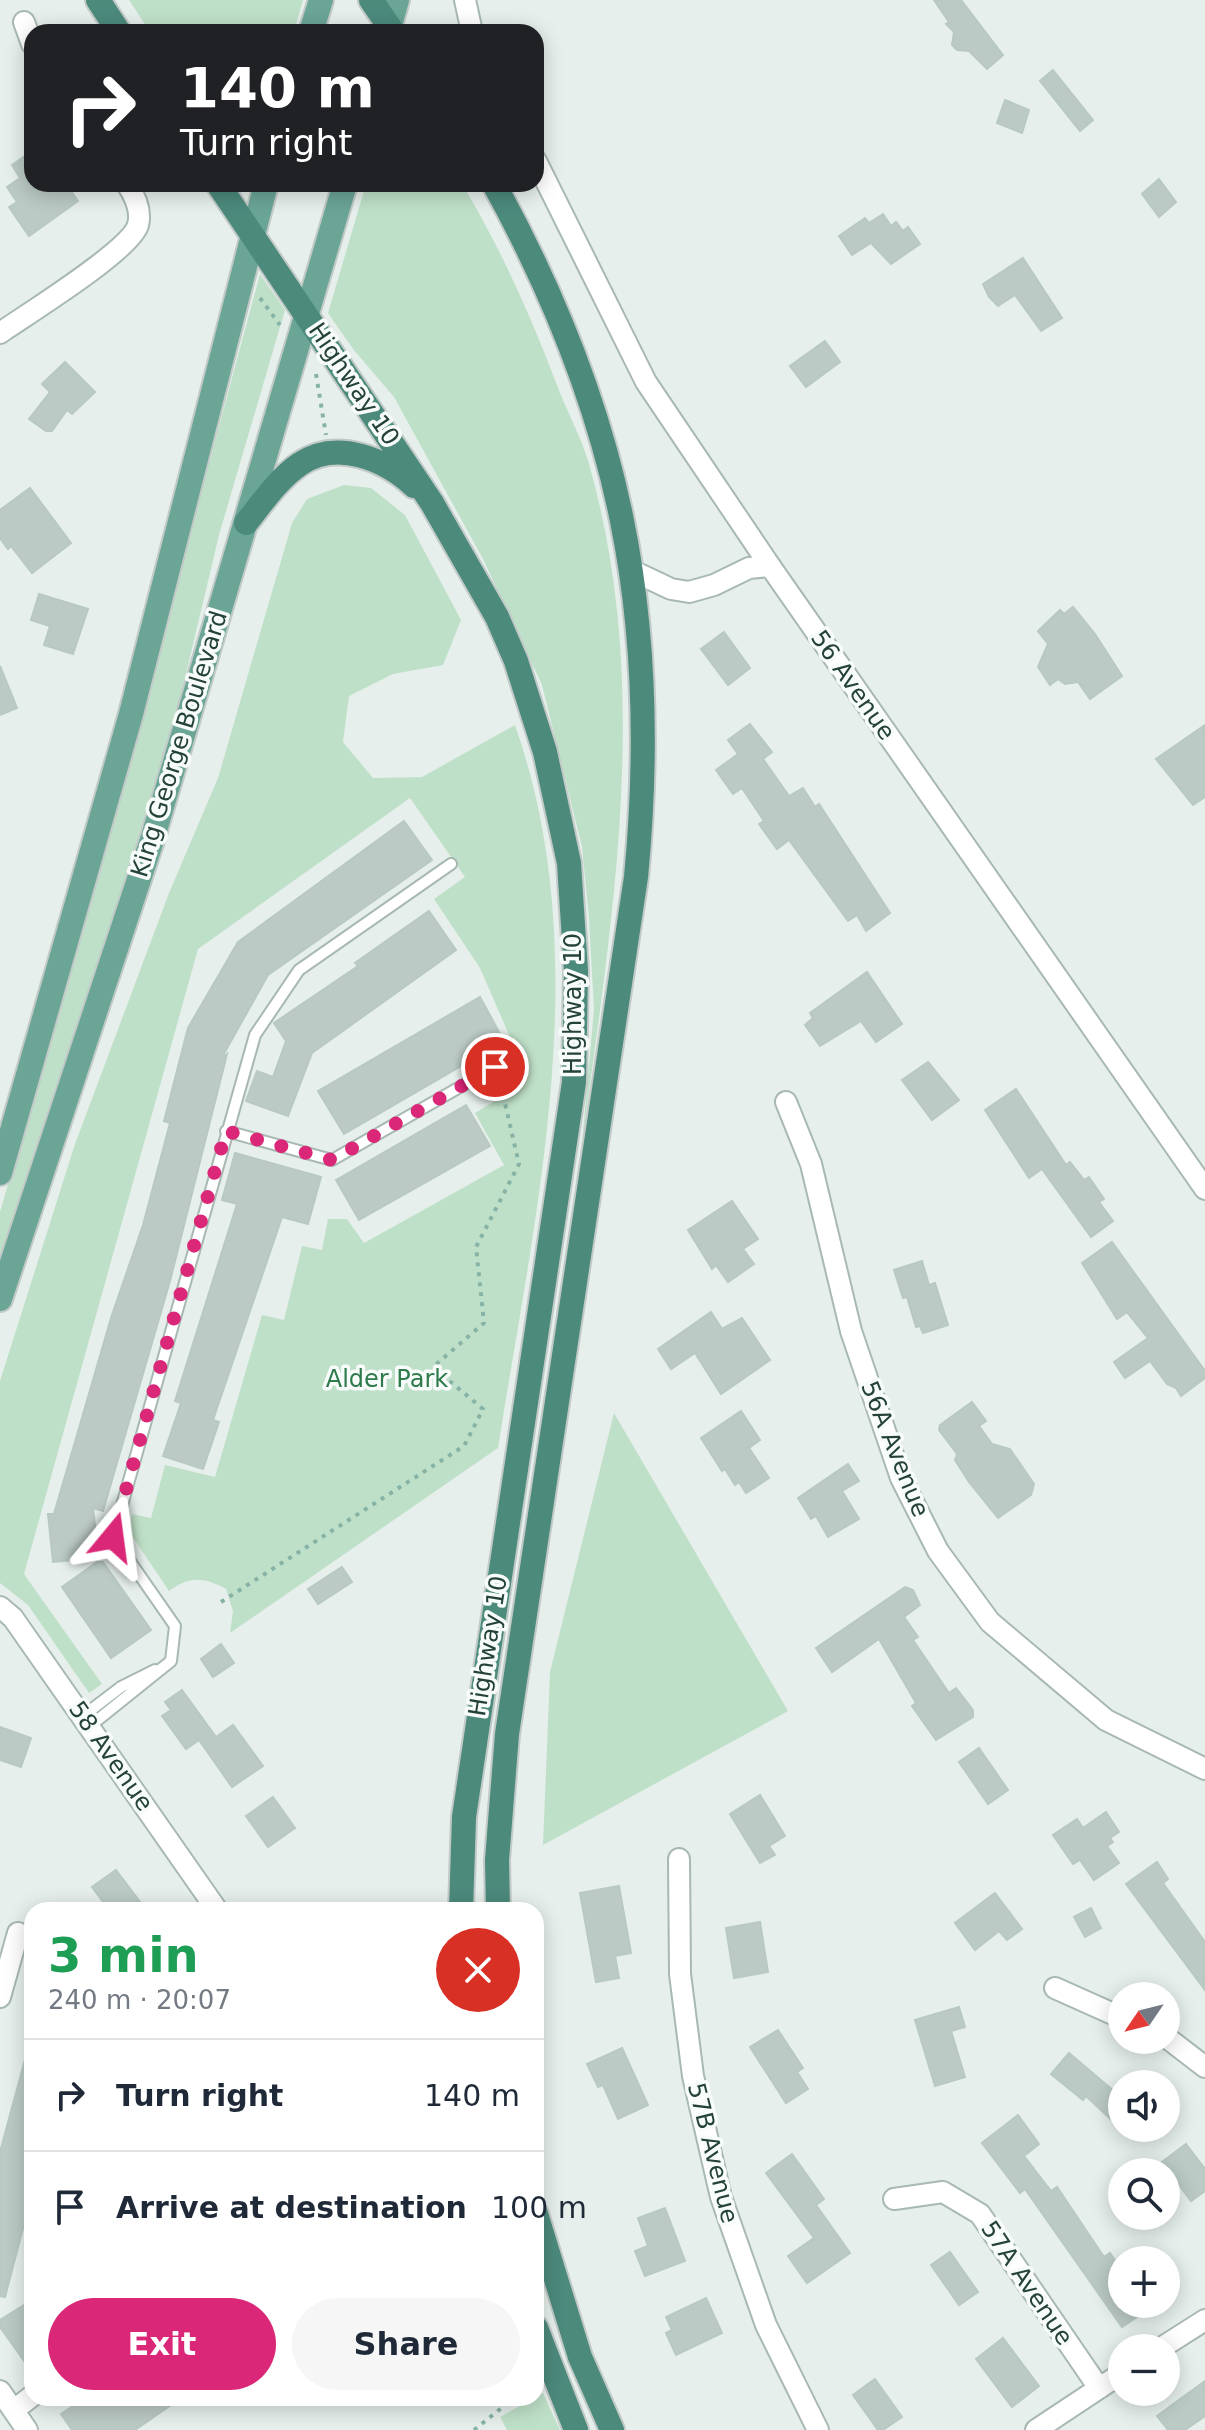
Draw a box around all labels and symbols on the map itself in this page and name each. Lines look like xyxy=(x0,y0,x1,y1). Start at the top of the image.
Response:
street label: Highway 10 xyxy=(303,317,405,451)
street label: King George Boulevard xyxy=(125,607,233,881)
street label: 56 Avenue xyxy=(805,625,901,745)
street label: Highway 10 xyxy=(559,933,587,1075)
pin xyxy=(461,1033,529,1101)
park label: Alder Park xyxy=(326,1365,448,1393)
street label: 56A Avenue xyxy=(855,1377,935,1521)
position arrow xyxy=(71,1495,155,1579)
street label: Highway 10 xyxy=(463,1574,513,1718)
street label: 58 Avenue xyxy=(63,1696,159,1816)
north arrow xyxy=(1108,1982,1180,2054)
street label: 57B Avenue xyxy=(682,2080,744,2226)
street label: 57A Avenue xyxy=(975,2216,1079,2350)

